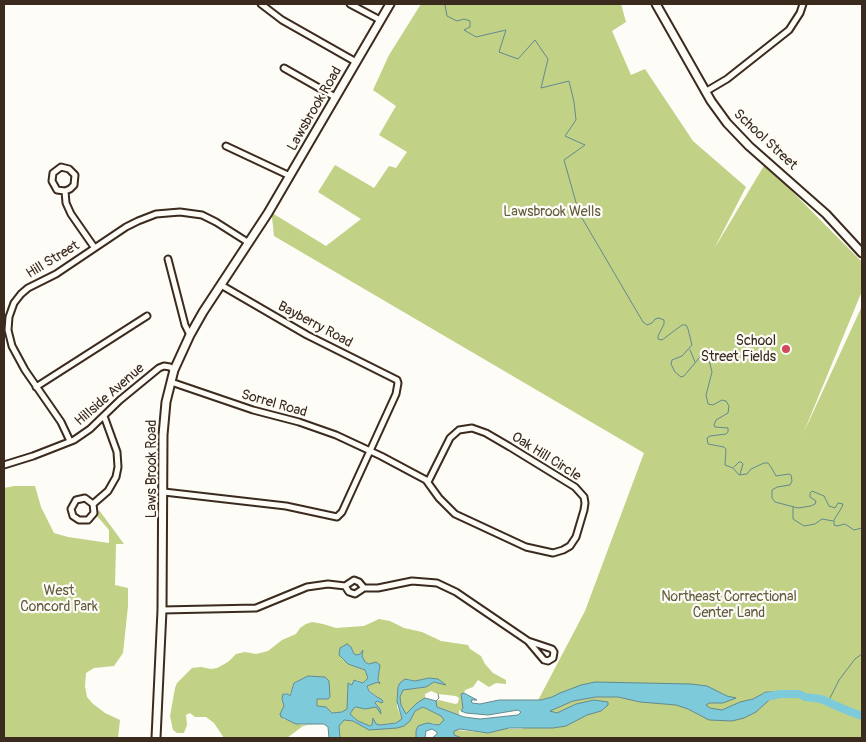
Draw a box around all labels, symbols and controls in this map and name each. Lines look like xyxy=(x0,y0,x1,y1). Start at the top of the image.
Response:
street label: Lawsbrook Road xyxy=(284,64,346,154)
street label: School Street xyxy=(730,106,800,174)
park label: Lawsbrook Wells xyxy=(503,204,601,220)
street label: Hill Street xyxy=(23,238,83,282)
street label: Bayberry Road xyxy=(275,298,355,352)
place label: School Street Fields xyxy=(701,333,776,366)
marker: School Street Fields xyxy=(780,343,792,355)
street label: Hillside Avenue xyxy=(72,360,148,430)
street label: Sorrel Road xyxy=(239,387,309,421)
street label: Laws Brook Road xyxy=(144,420,160,518)
street label: Oak Hill Circle xyxy=(508,429,584,485)
park label: West Concord Park xyxy=(20,583,98,616)
park label: Northeast Correctional Center Land xyxy=(661,589,797,622)

